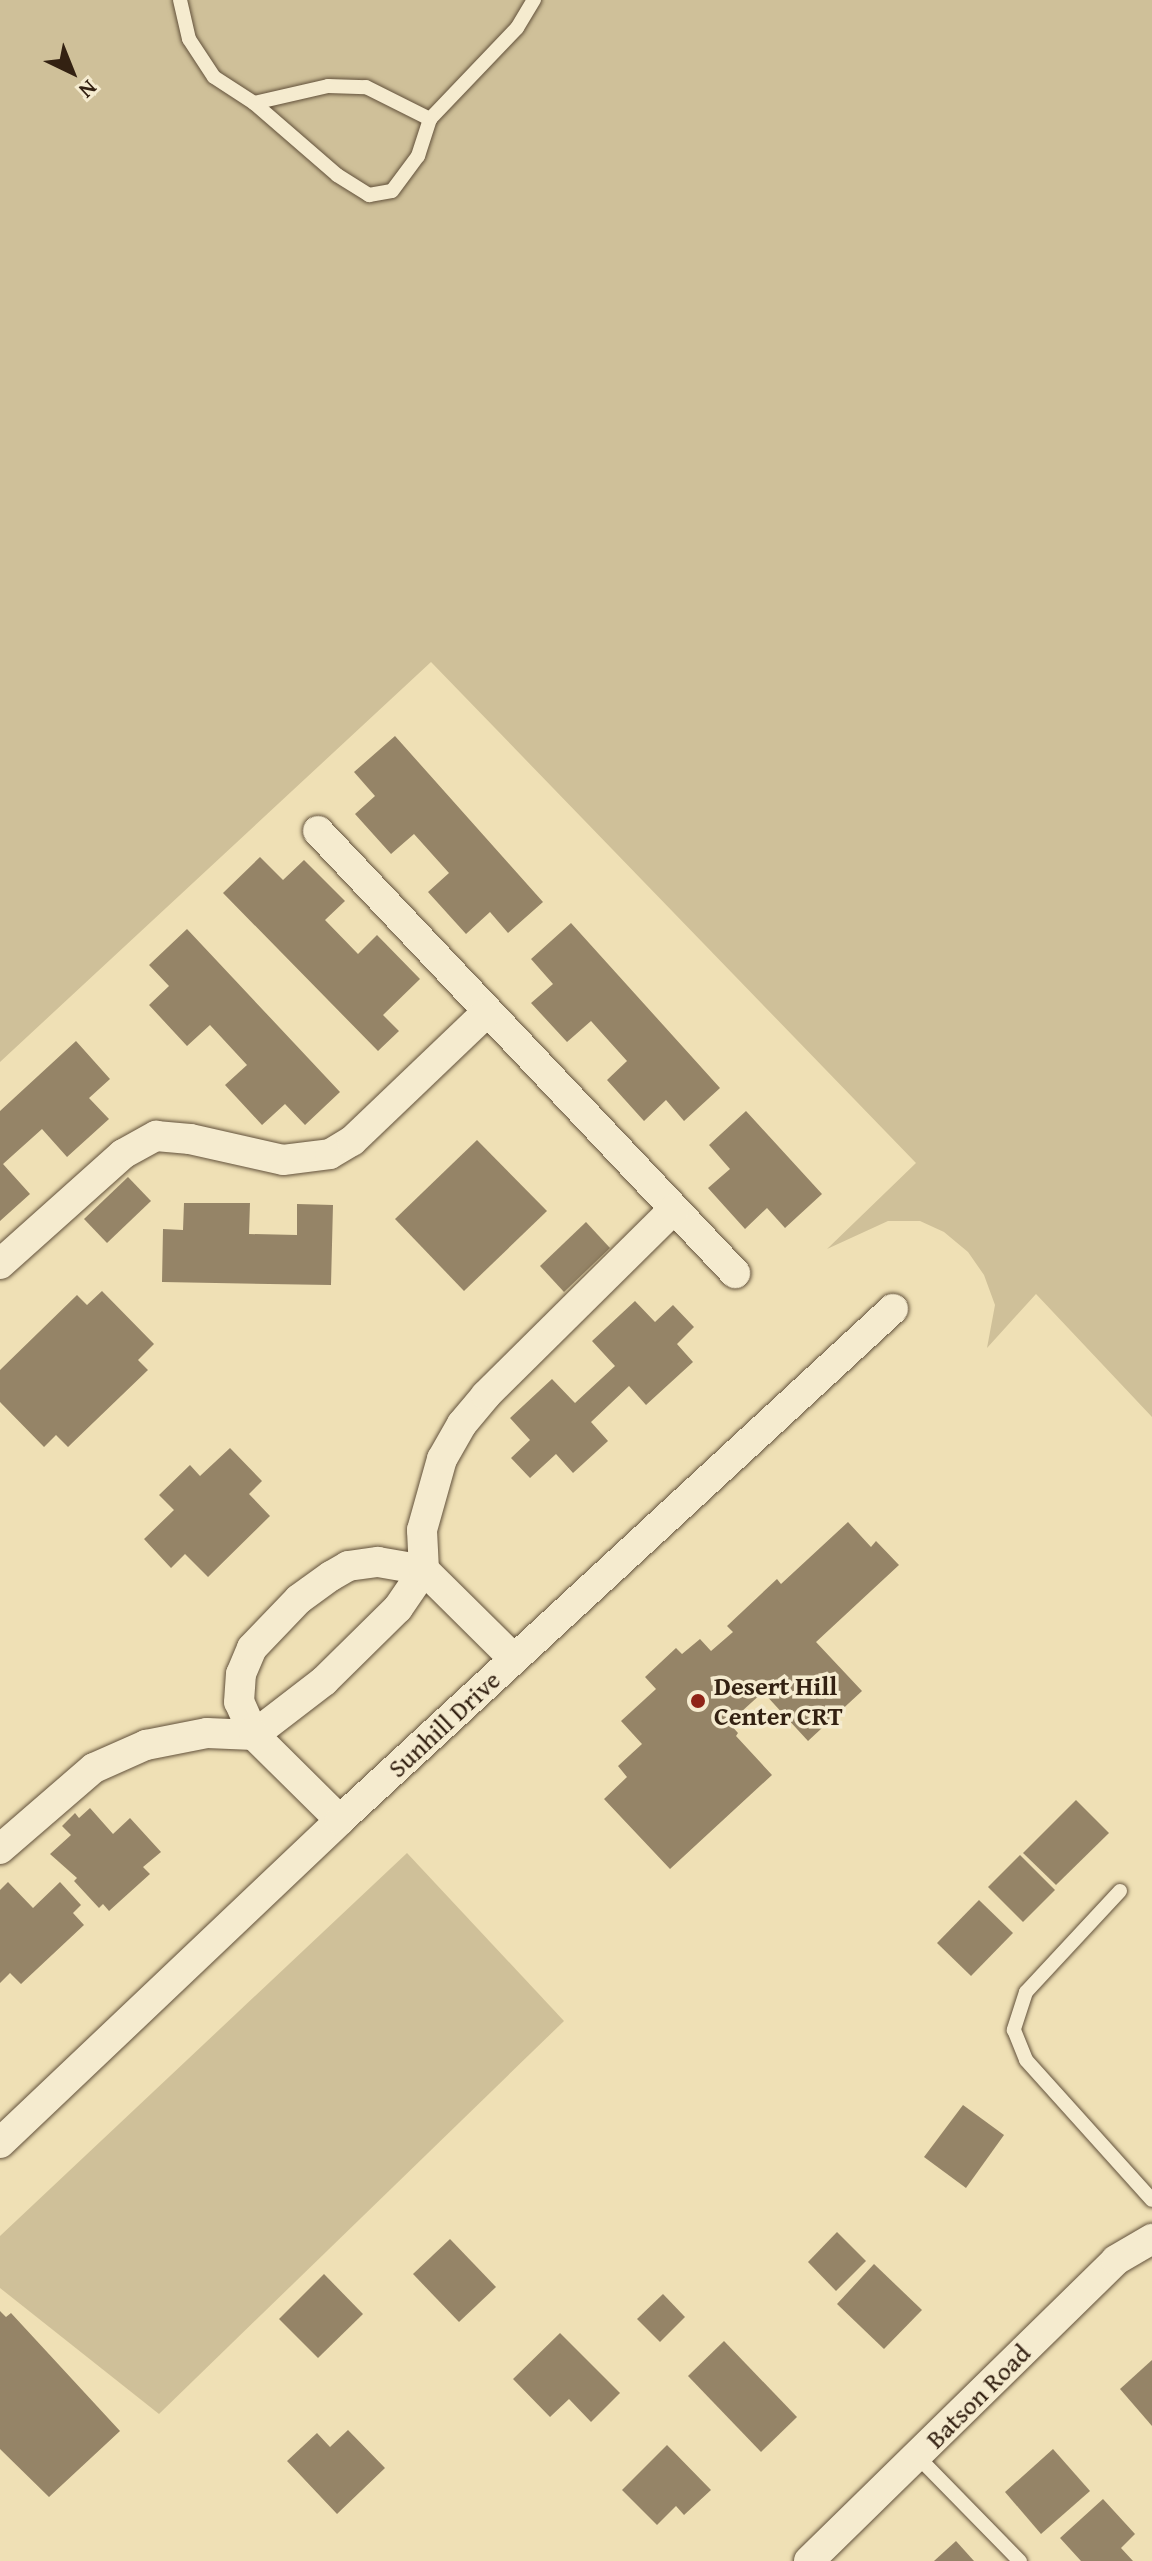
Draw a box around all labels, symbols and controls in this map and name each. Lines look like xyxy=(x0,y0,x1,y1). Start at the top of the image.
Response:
north arrow xyxy=(32,32,112,112)
text: N xyxy=(72,73,105,106)
street label: Sunhill Drive xyxy=(381,1664,507,1784)
place label: Desert Hill Center CRT xyxy=(714,1670,843,1732)
marker: Desert Hill Center CRT xyxy=(689,1692,707,1710)
street label: Batson Road xyxy=(919,2337,1037,2455)

